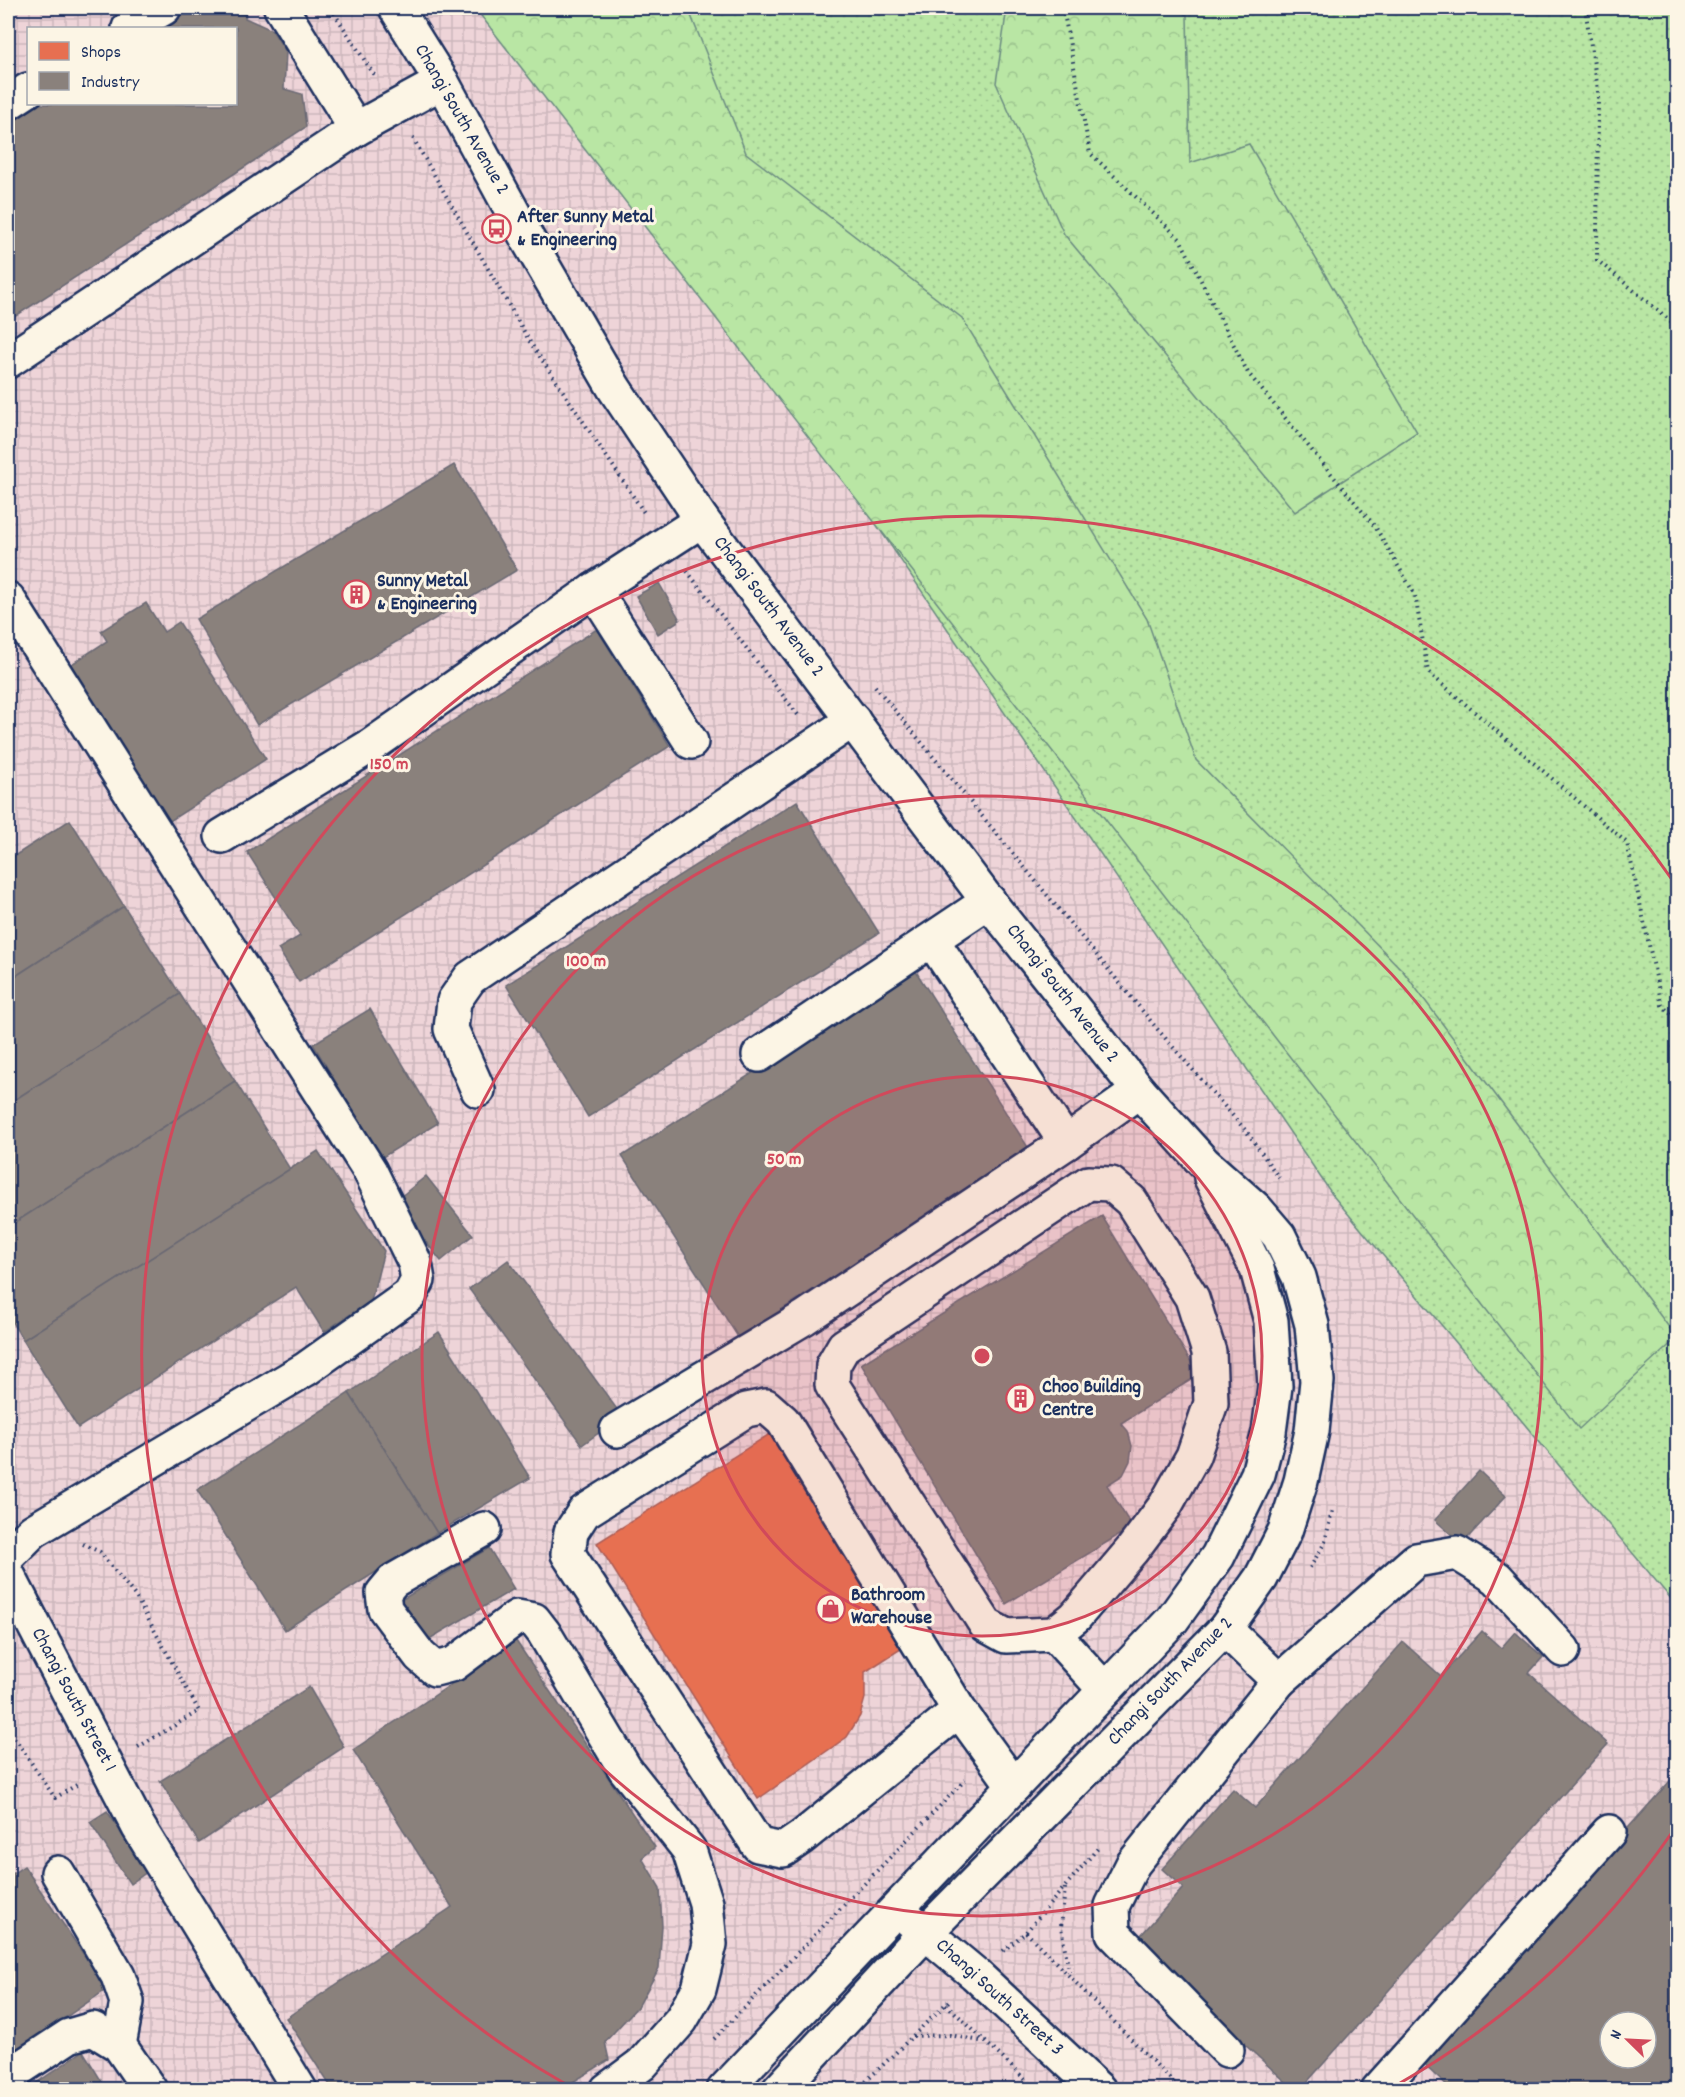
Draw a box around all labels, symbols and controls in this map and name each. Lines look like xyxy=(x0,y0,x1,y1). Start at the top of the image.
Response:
legend xyxy=(27,27,237,105)
street label: Changi South Avenue 2 xyxy=(406,39,516,201)
text: Shops xyxy=(81,41,121,66)
text: Industry xyxy=(81,71,140,96)
place label: After Sunny Metal & Engineering xyxy=(517,204,654,255)
bus stop icon: After Sunny Metal & Engineering xyxy=(480,213,512,245)
street label: Changi South Avenue 2 xyxy=(706,531,830,683)
place label: Sunny Metal & Engineering xyxy=(377,568,477,619)
building icon: Sunny Metal & Engineering xyxy=(340,578,372,610)
text: 150 m xyxy=(370,753,408,778)
street label: Changi South Avenue 2 xyxy=(999,918,1125,1070)
text: 100 m xyxy=(566,950,606,975)
text: 50 m xyxy=(767,1148,801,1173)
centre of rings xyxy=(972,1346,992,1366)
place label: Choo Building Centre xyxy=(1042,1374,1141,1425)
building icon: Choo Building Centre xyxy=(1005,1383,1037,1415)
place label: Bathroom Warehouse xyxy=(851,1582,932,1633)
shop icon: Bathroom Warehouse xyxy=(814,1592,846,1624)
street label: Changi South Avenue 2 xyxy=(1102,1611,1240,1753)
street label: Changi South Street 1 xyxy=(23,1623,123,1777)
street label: Changi South Street 3 xyxy=(929,1933,1069,2063)
north arrow xyxy=(1598,2010,1658,2070)
text: N xyxy=(1604,2027,1629,2043)

